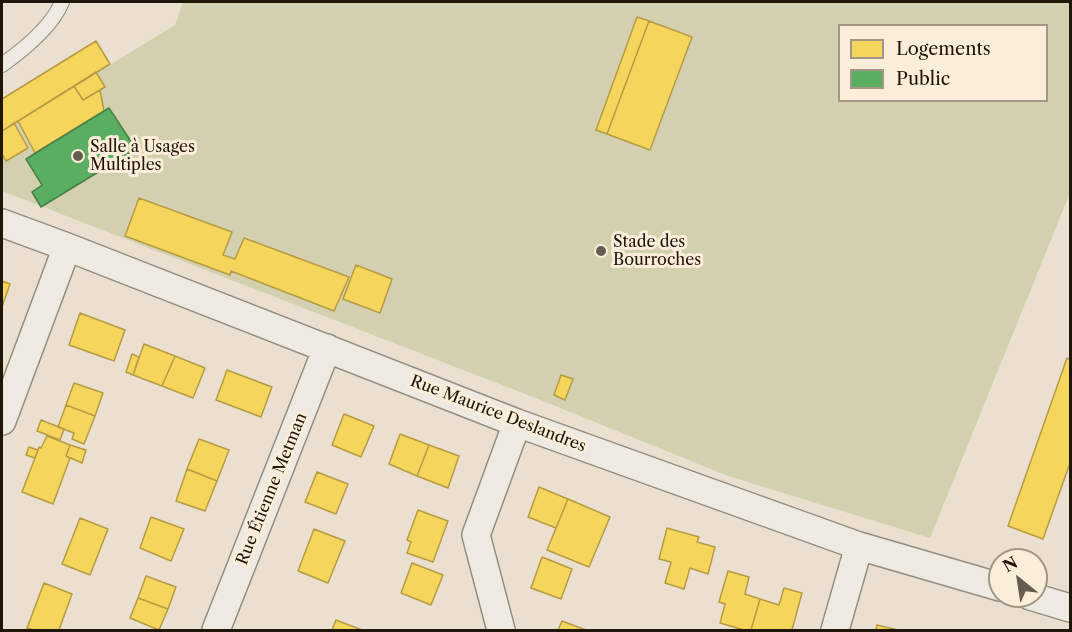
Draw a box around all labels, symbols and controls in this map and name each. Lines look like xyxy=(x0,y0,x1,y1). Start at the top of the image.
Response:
legend xyxy=(838,24,1048,102)
text: Logements xyxy=(896,38,991,60)
text: Public xyxy=(896,68,950,90)
place label: Salle à Usages Multiples xyxy=(90,137,195,175)
marker: Salle à Usages Multiples xyxy=(71,149,85,163)
place label: Stade des Bourroches xyxy=(613,232,701,270)
marker: Stade des Bourroches xyxy=(594,244,608,258)
street label: Rue Maurice Deslandres xyxy=(407,372,589,456)
street label: Rue Étienne Metman xyxy=(233,410,311,568)
north arrow xyxy=(988,548,1048,608)
text: N xyxy=(999,552,1021,576)

